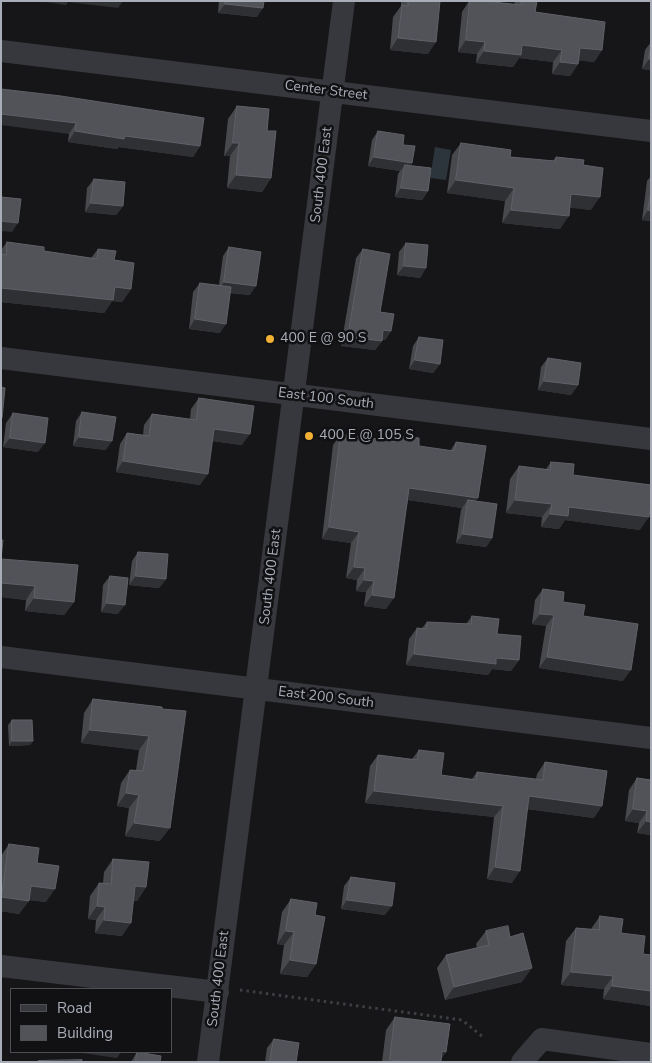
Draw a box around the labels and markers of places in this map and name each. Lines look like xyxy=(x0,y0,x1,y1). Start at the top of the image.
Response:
place label: 400 E @ 90 S xyxy=(280,331,366,347)
marker: 400 E @ 90 S xyxy=(264,333,276,345)
place label: 400 E @ 105 S xyxy=(319,428,414,444)
marker: 400 E @ 105 S xyxy=(303,430,315,442)

